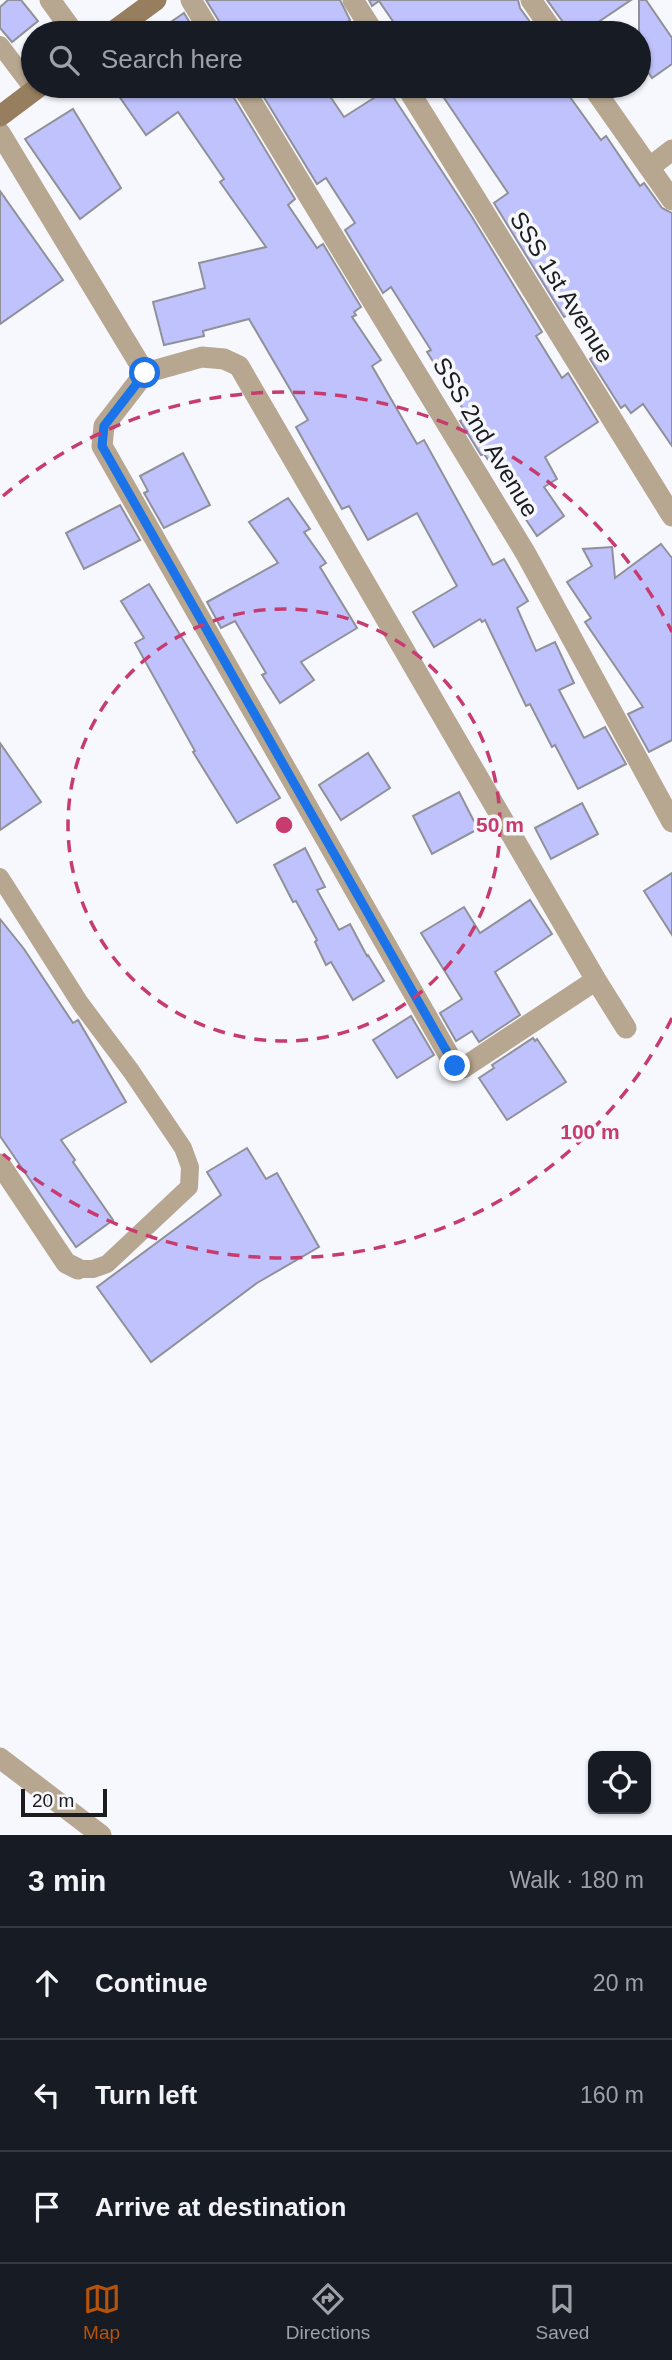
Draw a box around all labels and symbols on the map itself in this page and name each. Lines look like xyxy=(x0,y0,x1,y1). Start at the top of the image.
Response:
street label: SSS 1st Avenue xyxy=(505,206,619,368)
street label: SSS 2nd Avenue xyxy=(428,352,544,522)
route start xyxy=(129,357,160,388)
centre of rings xyxy=(272,813,296,837)
text: 50 m xyxy=(476,813,524,836)
route end xyxy=(439,1050,470,1081)
text: 100 m xyxy=(560,1120,620,1143)
scale bar xyxy=(21,1786,107,1818)

